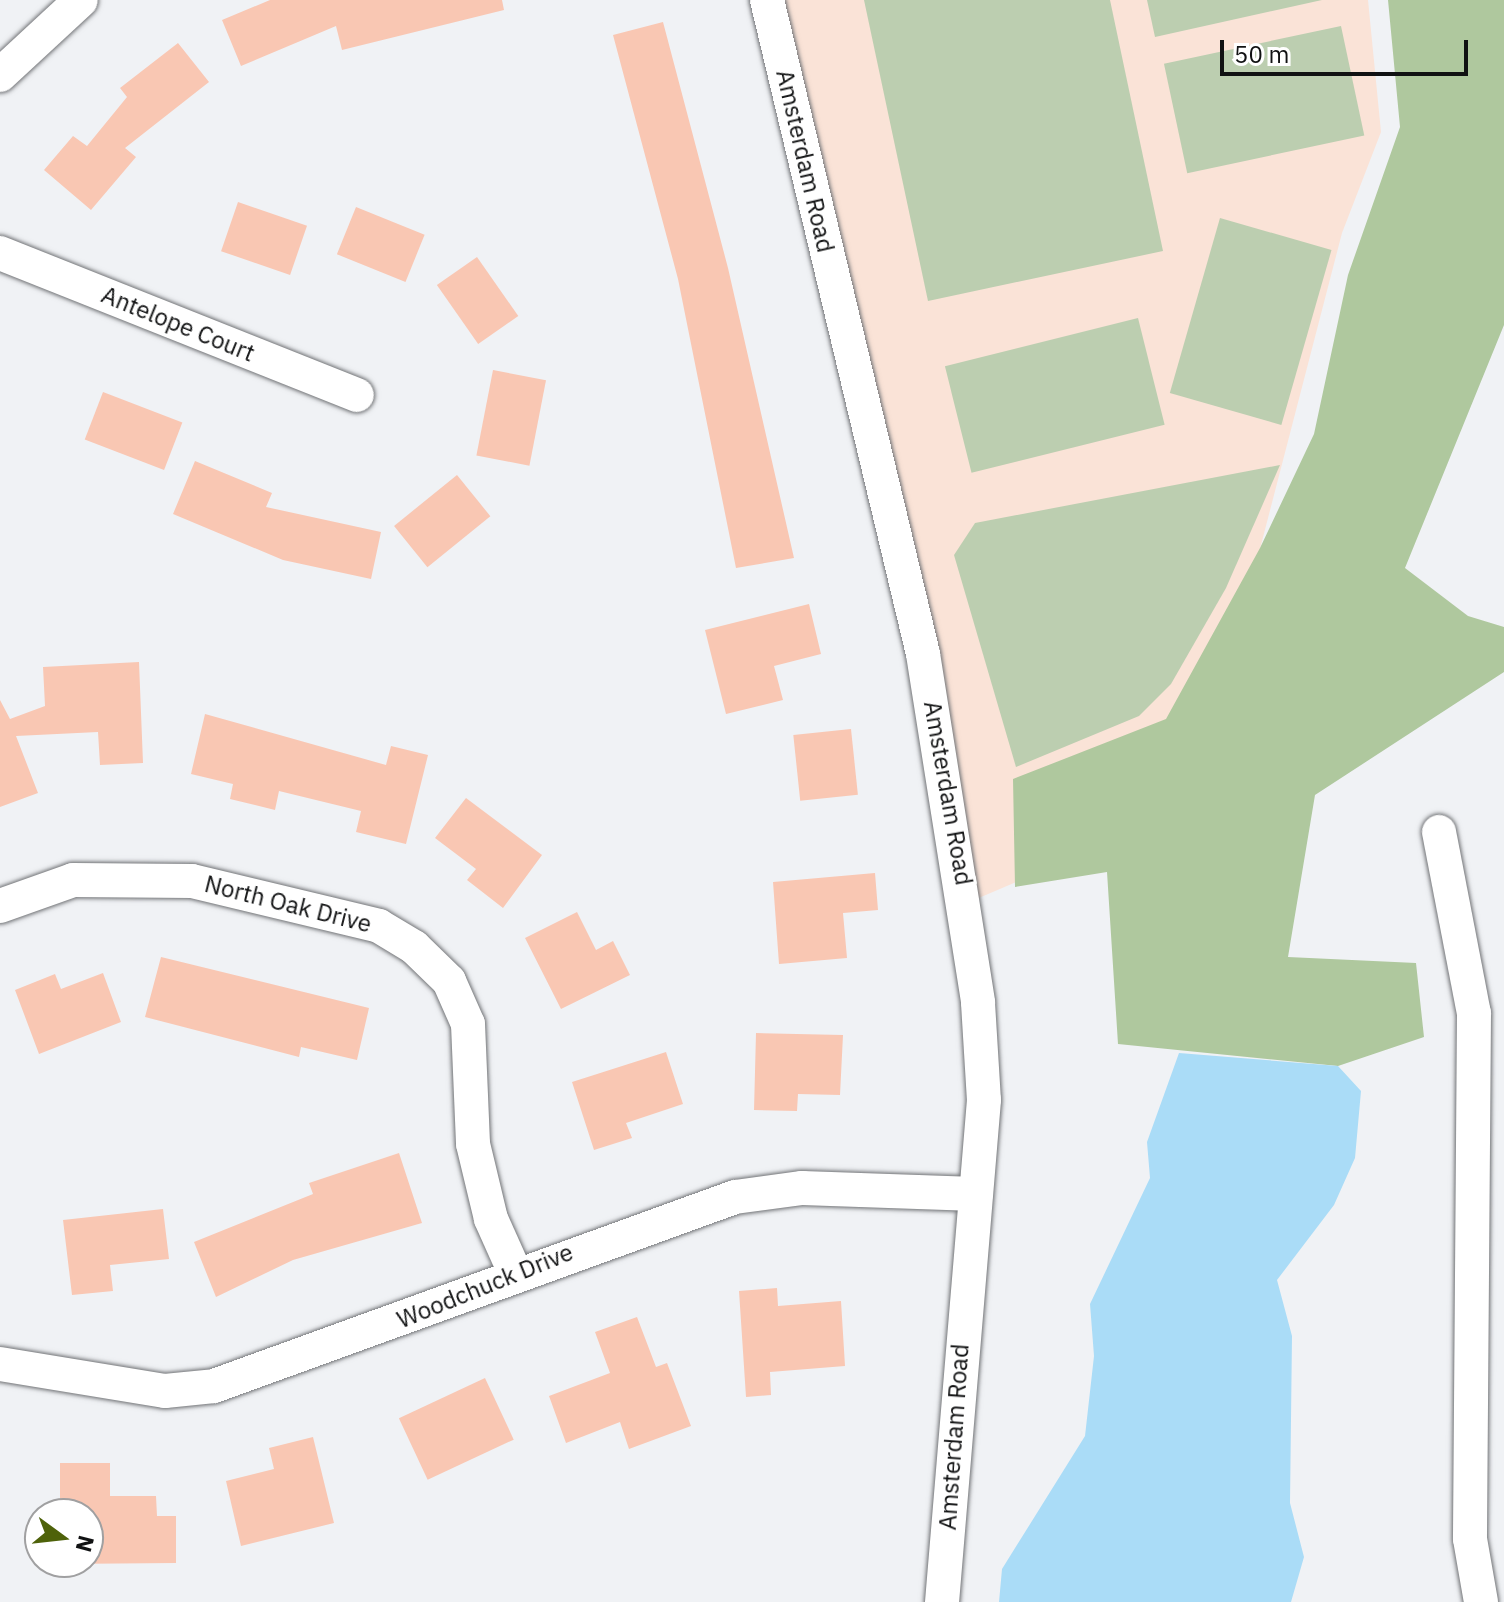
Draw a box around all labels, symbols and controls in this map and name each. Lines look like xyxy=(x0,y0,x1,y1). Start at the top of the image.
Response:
scale bar xyxy=(1224,24,1472,74)
text: 50 m xyxy=(1234,38,1289,70)
street label: Amsterdam Road xyxy=(770,67,840,255)
street label: Antelope Court xyxy=(97,280,259,368)
street label: Amsterdam Road xyxy=(918,699,978,887)
street label: North Oak Drive xyxy=(202,869,374,939)
street label: Woodchuck Drive xyxy=(393,1238,577,1334)
street label: Amsterdam Road xyxy=(933,1343,975,1531)
north arrow xyxy=(24,1498,104,1578)
text: N xyxy=(70,1532,102,1555)

